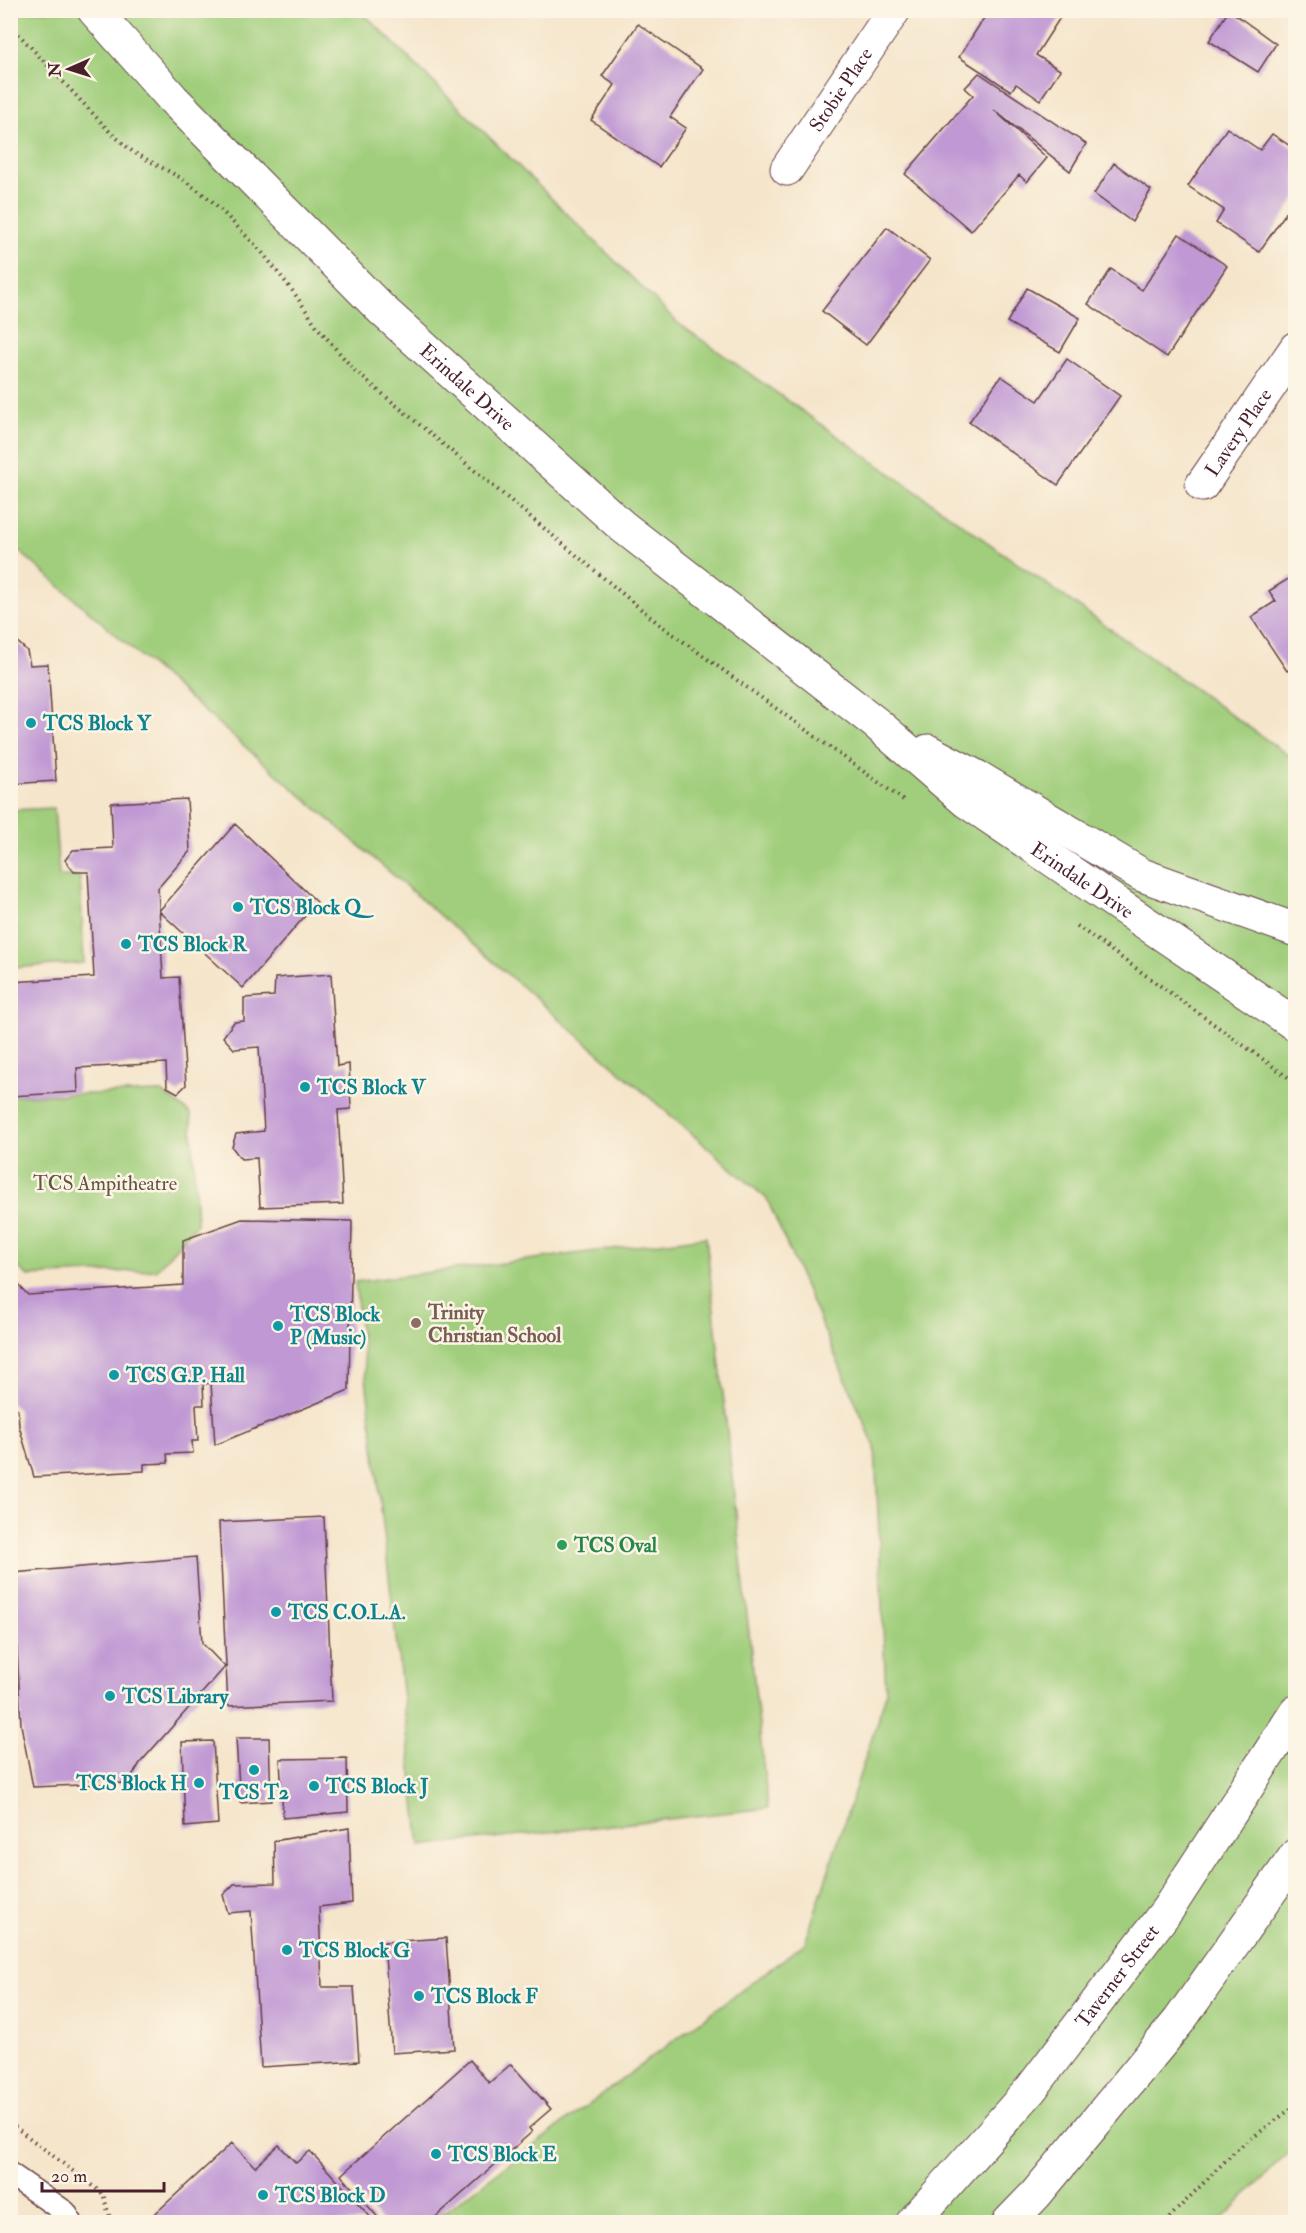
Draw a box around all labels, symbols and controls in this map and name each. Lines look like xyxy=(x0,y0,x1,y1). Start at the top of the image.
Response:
north arrow xyxy=(39,39,99,99)
street label: Stobie Place xyxy=(803,42,878,136)
text: N xyxy=(45,61,65,78)
street label: Erindale Drive xyxy=(415,338,520,436)
street label: Lavery Place xyxy=(1199,383,1277,481)
place label: TCS Block Y xyxy=(42,711,152,736)
marker: TCS Block Y xyxy=(24,716,38,730)
street label: Erindale Drive xyxy=(1026,836,1139,924)
place label: TCS Block Q xyxy=(249,895,374,920)
marker: TCS Block Q xyxy=(231,900,245,914)
place label: TCS Block R xyxy=(137,932,248,957)
marker: TCS Block R xyxy=(119,937,133,951)
place label: TCS Block V xyxy=(316,1075,427,1100)
marker: TCS Block V xyxy=(298,1080,312,1094)
park label: TCS Ampitheatre xyxy=(33,1171,177,1197)
place label: Trinity Christian School xyxy=(427,1300,562,1348)
place label: TCS Block P (Music) xyxy=(289,1302,381,1350)
marker: Trinity Christian School xyxy=(409,1316,423,1330)
marker: TCS Block P (Music) xyxy=(271,1319,285,1333)
place label: TCS G.P. Hall xyxy=(125,1363,246,1388)
marker: TCS G.P. Hall xyxy=(107,1368,121,1382)
place label: TCS Oval xyxy=(573,1533,658,1558)
marker: TCS Oval xyxy=(555,1538,569,1552)
place label: TCS C.O.L.A. xyxy=(287,1600,406,1625)
marker: TCS C.O.L.A. xyxy=(269,1605,283,1619)
place label: TCS Library xyxy=(121,1684,229,1710)
marker: TCS Library xyxy=(103,1689,117,1703)
marker: TCS T2 xyxy=(247,1763,261,1777)
place label: TCS Block H xyxy=(75,1771,187,1796)
place label: TCS Block J xyxy=(325,1774,429,1799)
marker: TCS Block H xyxy=(192,1776,206,1790)
marker: TCS Block J xyxy=(307,1779,321,1793)
place label: TCS T2 xyxy=(218,1780,289,1805)
street label: Taverner Street xyxy=(1070,1919,1165,2033)
place label: TCS Block G xyxy=(298,1938,410,1963)
marker: TCS Block G xyxy=(280,1943,294,1957)
place label: TCS Block F xyxy=(430,1984,538,2009)
marker: TCS Block F xyxy=(412,1989,426,2003)
place label: TCS Block E xyxy=(447,2142,557,2167)
marker: TCS Block E xyxy=(429,2147,443,2161)
scale bar xyxy=(42,2155,164,2193)
text: 20 m xyxy=(51,2165,87,2188)
place label: TCS Block D xyxy=(274,2183,386,2208)
marker: TCS Block D xyxy=(256,2188,270,2202)

